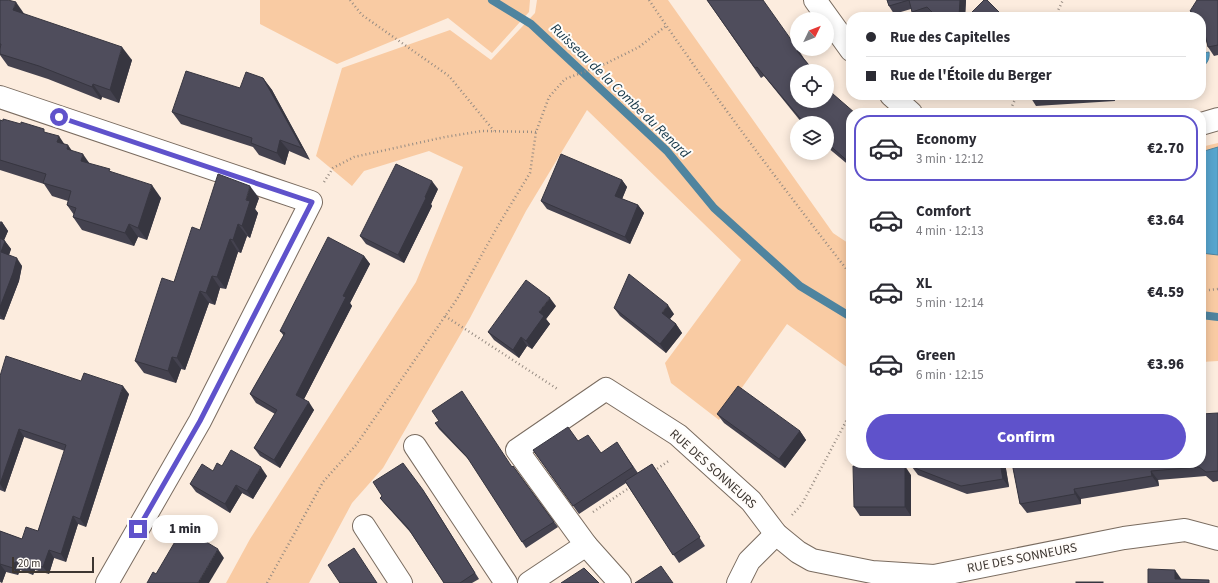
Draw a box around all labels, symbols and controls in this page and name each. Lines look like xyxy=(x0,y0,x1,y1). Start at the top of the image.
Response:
north arrow xyxy=(790,12,834,56)
map controls xyxy=(790,12,834,160)
water label: Ruisseau de la Combe du Renard xyxy=(546,19,695,163)
text: Rue des Capitelles xyxy=(890,27,1010,48)
button: locate xyxy=(790,64,834,108)
text: Rue de l'Étoile du Berger xyxy=(890,65,1052,86)
route start xyxy=(50,108,68,126)
button: layers xyxy=(790,116,834,160)
text: Economy xyxy=(916,129,977,150)
icon: car xyxy=(868,130,904,166)
text: €2.70 xyxy=(1147,138,1184,159)
text: 3 min · 12:12 xyxy=(916,150,984,168)
text: Comfort xyxy=(916,201,971,222)
icon: car xyxy=(868,202,904,238)
text: €3.64 xyxy=(1147,210,1184,231)
text: 4 min · 12:13 xyxy=(916,222,984,240)
text: XL xyxy=(916,273,932,294)
icon: car xyxy=(868,274,904,310)
text: €4.59 xyxy=(1147,282,1184,303)
text: 5 min · 12:14 xyxy=(916,294,984,312)
text: Green xyxy=(916,345,956,366)
icon: car xyxy=(868,346,904,382)
text: €3.96 xyxy=(1147,354,1184,375)
text: 6 min · 12:15 xyxy=(916,366,984,384)
button: Confirm xyxy=(866,414,1186,460)
street label: RUE DES SONNEURS xyxy=(666,425,760,513)
callout: 1 min xyxy=(152,515,218,543)
route end xyxy=(129,520,147,538)
text: 1 min xyxy=(169,520,201,538)
street label: RUE DES SONNEURS xyxy=(966,539,1078,577)
scale bar xyxy=(12,555,94,574)
text: 20 m xyxy=(18,556,40,571)

